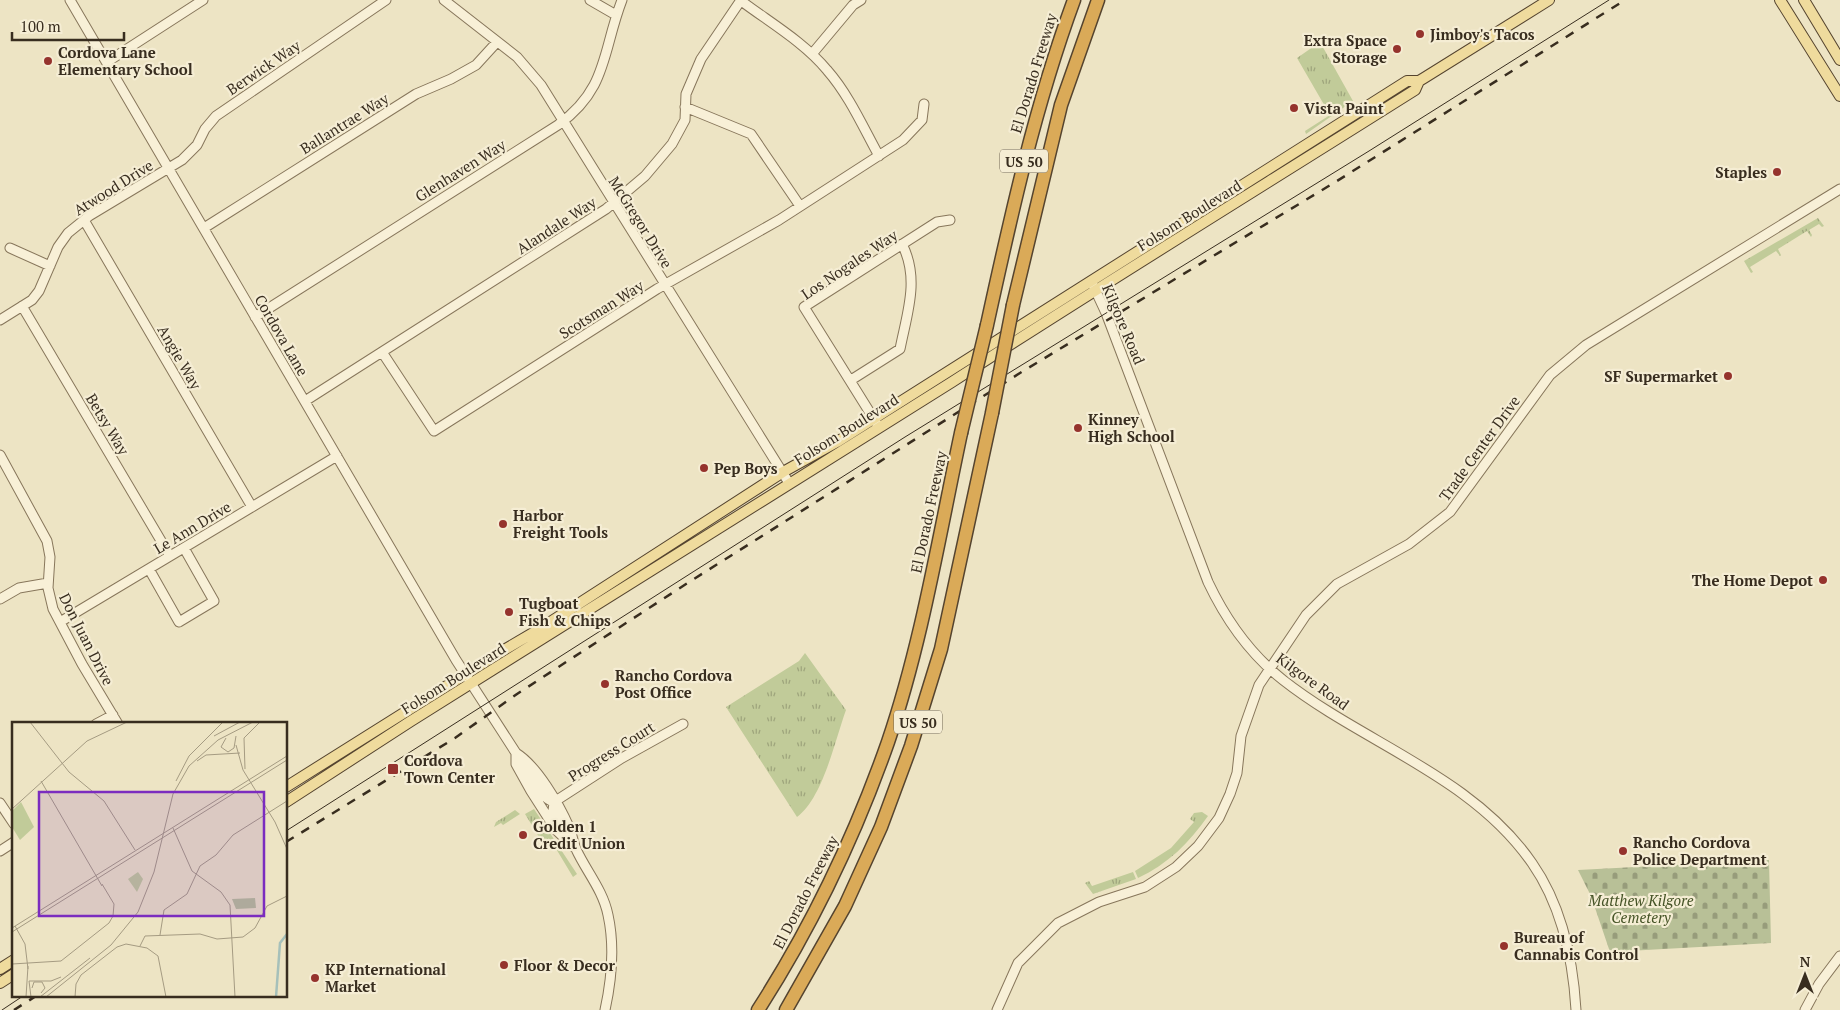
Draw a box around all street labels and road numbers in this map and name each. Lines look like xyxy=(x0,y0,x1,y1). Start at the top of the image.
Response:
street label: El Dorado Freeway xyxy=(1005,10,1061,135)
street label: Berwick Way xyxy=(222,35,304,99)
street label: Ballantrae Way xyxy=(296,88,392,158)
street label: Glenhaven Way xyxy=(411,134,509,206)
road number: US 50 xyxy=(1000,150,1048,172)
street label: Atwood Drive xyxy=(69,155,157,219)
street label: McGregor Drive xyxy=(605,172,677,272)
street label: Folsom Boulevard xyxy=(1133,175,1245,255)
street label: Alandale Way xyxy=(512,192,600,258)
street label: Los Nogales Way xyxy=(797,224,901,304)
street label: Scotsman Way xyxy=(555,275,647,343)
street label: Kilgore Road xyxy=(1098,281,1150,367)
street label: Cordova Lane xyxy=(251,291,313,379)
street label: Angie Way xyxy=(154,321,207,393)
street label: Folsom Boulevard xyxy=(790,389,902,469)
street label: Betsy Way xyxy=(82,390,134,459)
street label: Trade Center Drive xyxy=(1434,391,1524,505)
street label: El Dorado Freeway xyxy=(905,449,951,575)
street label: Le Ann Drive xyxy=(150,496,234,558)
street label: Don Juan Drive xyxy=(55,589,119,689)
street label: Folsom Boulevard xyxy=(397,638,509,718)
street label: Kilgore Road xyxy=(1273,648,1353,714)
road number: US 50 xyxy=(894,710,942,734)
street label: Progress Court xyxy=(564,716,658,786)
street label: El Dorado Freeway xyxy=(768,832,842,952)

